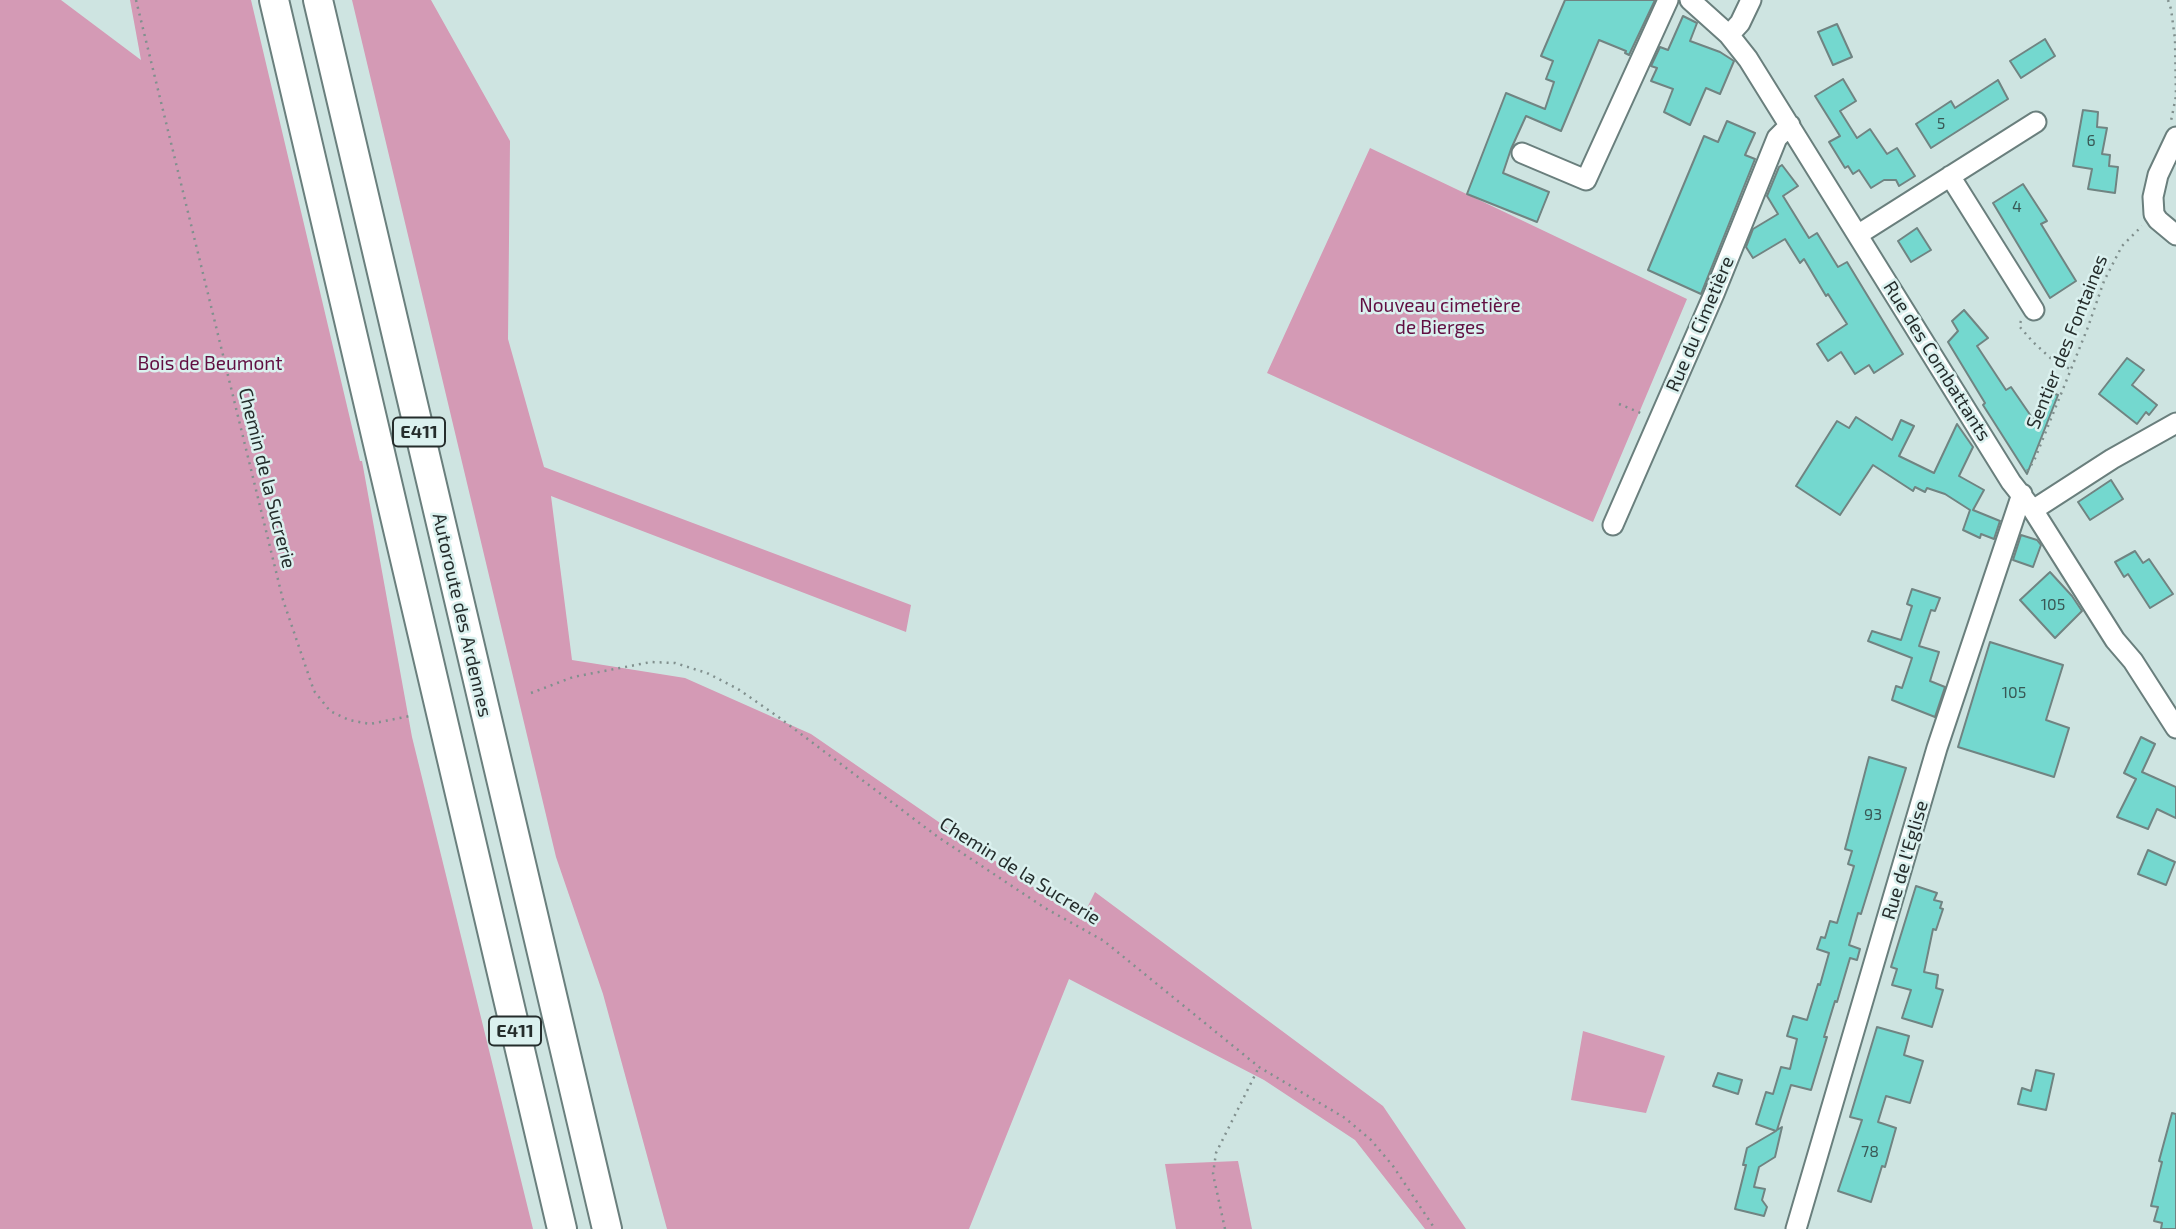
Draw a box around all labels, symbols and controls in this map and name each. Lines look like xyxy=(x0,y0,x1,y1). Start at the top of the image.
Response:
house number: 5 xyxy=(1937,114,1945,134)
house number: 6 xyxy=(2086,131,2096,151)
house number: 4 xyxy=(2012,197,2022,217)
street label: Sentier des Fontaines xyxy=(2022,252,2112,432)
street label: Rue du Cimetière xyxy=(1661,253,1739,395)
street label: Rue des Combattants xyxy=(1878,277,1996,445)
park label: Nouveau cimetière de Bierges xyxy=(1359,295,1521,339)
park label: Bois de Beumont xyxy=(137,353,283,375)
street label: Chemin de la Sucrerie xyxy=(234,385,300,571)
road number: E411 xyxy=(393,418,445,446)
street label: Autoroute des Ardennes xyxy=(427,511,497,719)
house number: 105 xyxy=(2041,595,2065,615)
house number: 105 xyxy=(2002,683,2026,703)
street label: Rue de l'Eglise xyxy=(1877,798,1933,922)
house number: 93 xyxy=(1864,805,1882,825)
street label: Chemin de la Sucrerie xyxy=(935,812,1105,930)
road number: E411 xyxy=(489,1016,541,1046)
house number: 78 xyxy=(1861,1142,1879,1162)

